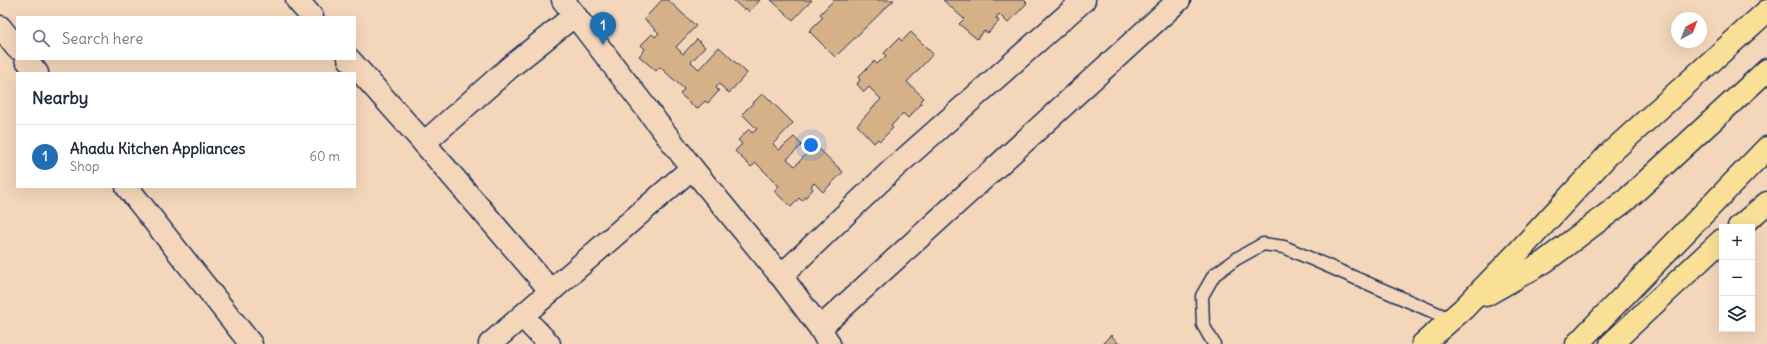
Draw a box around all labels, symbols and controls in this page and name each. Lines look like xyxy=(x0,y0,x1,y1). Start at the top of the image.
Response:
pin: 1 xyxy=(590,12,616,45)
north arrow xyxy=(1671,12,1707,48)
search box xyxy=(16,16,356,60)
icon: search xyxy=(30,27,52,49)
text: Search here xyxy=(62,29,143,48)
text: Nearby xyxy=(32,87,88,109)
your location xyxy=(801,135,821,155)
text: Ahadu Kitchen Appliances xyxy=(70,139,245,158)
text: 1 xyxy=(42,148,48,165)
text: 60 m xyxy=(309,148,340,165)
text: Shop xyxy=(70,158,99,175)
map controls xyxy=(1719,224,1755,332)
button: + xyxy=(1719,224,1755,260)
button: − xyxy=(1719,260,1755,296)
button: layers xyxy=(1719,296,1755,332)

